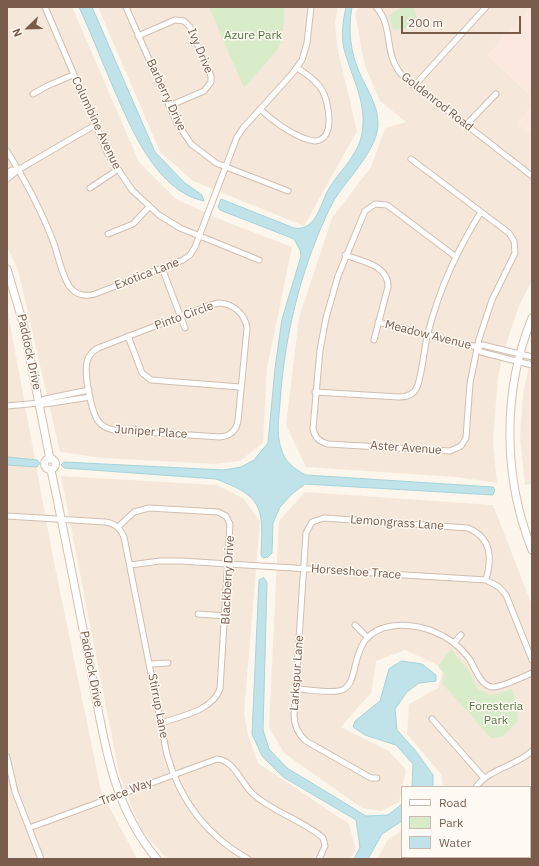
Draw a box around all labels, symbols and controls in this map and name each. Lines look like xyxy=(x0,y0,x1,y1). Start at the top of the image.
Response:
north arrow xyxy=(8,8,48,48)
scale bar xyxy=(403,8,523,34)
text: 200 m xyxy=(408,15,443,30)
text: N xyxy=(9,26,25,39)
street label: Ivy Drive xyxy=(184,26,216,76)
park label: Azure Park xyxy=(224,29,282,43)
street label: Barberry Drive xyxy=(143,57,189,133)
street label: Goldenrod Road xyxy=(398,70,476,134)
street label: Columbine Avenue xyxy=(68,74,124,172)
street label: Exotica Lane xyxy=(113,255,181,293)
street label: Pinto Circle xyxy=(153,299,215,333)
street label: Paddock Drive xyxy=(14,313,44,391)
street label: Meadow Avenue xyxy=(383,317,473,353)
street label: Juniper Place xyxy=(114,422,188,442)
street label: Aster Avenue xyxy=(370,438,442,458)
street label: Lemongrass Lane xyxy=(350,513,444,533)
street label: Blackberry Drive xyxy=(218,535,238,625)
street label: Horseshoe Trace xyxy=(310,562,402,582)
street label: Paddock Drive xyxy=(77,630,105,708)
street label: Larkspur Lane xyxy=(287,635,307,711)
street label: Stirrup Lane xyxy=(145,673,171,739)
park label: Foresteria Park xyxy=(469,700,523,728)
street label: Trace Way xyxy=(98,775,154,809)
legend xyxy=(401,786,531,858)
text: Road xyxy=(439,795,467,810)
text: Park xyxy=(439,815,463,830)
text: Water xyxy=(439,835,471,850)

